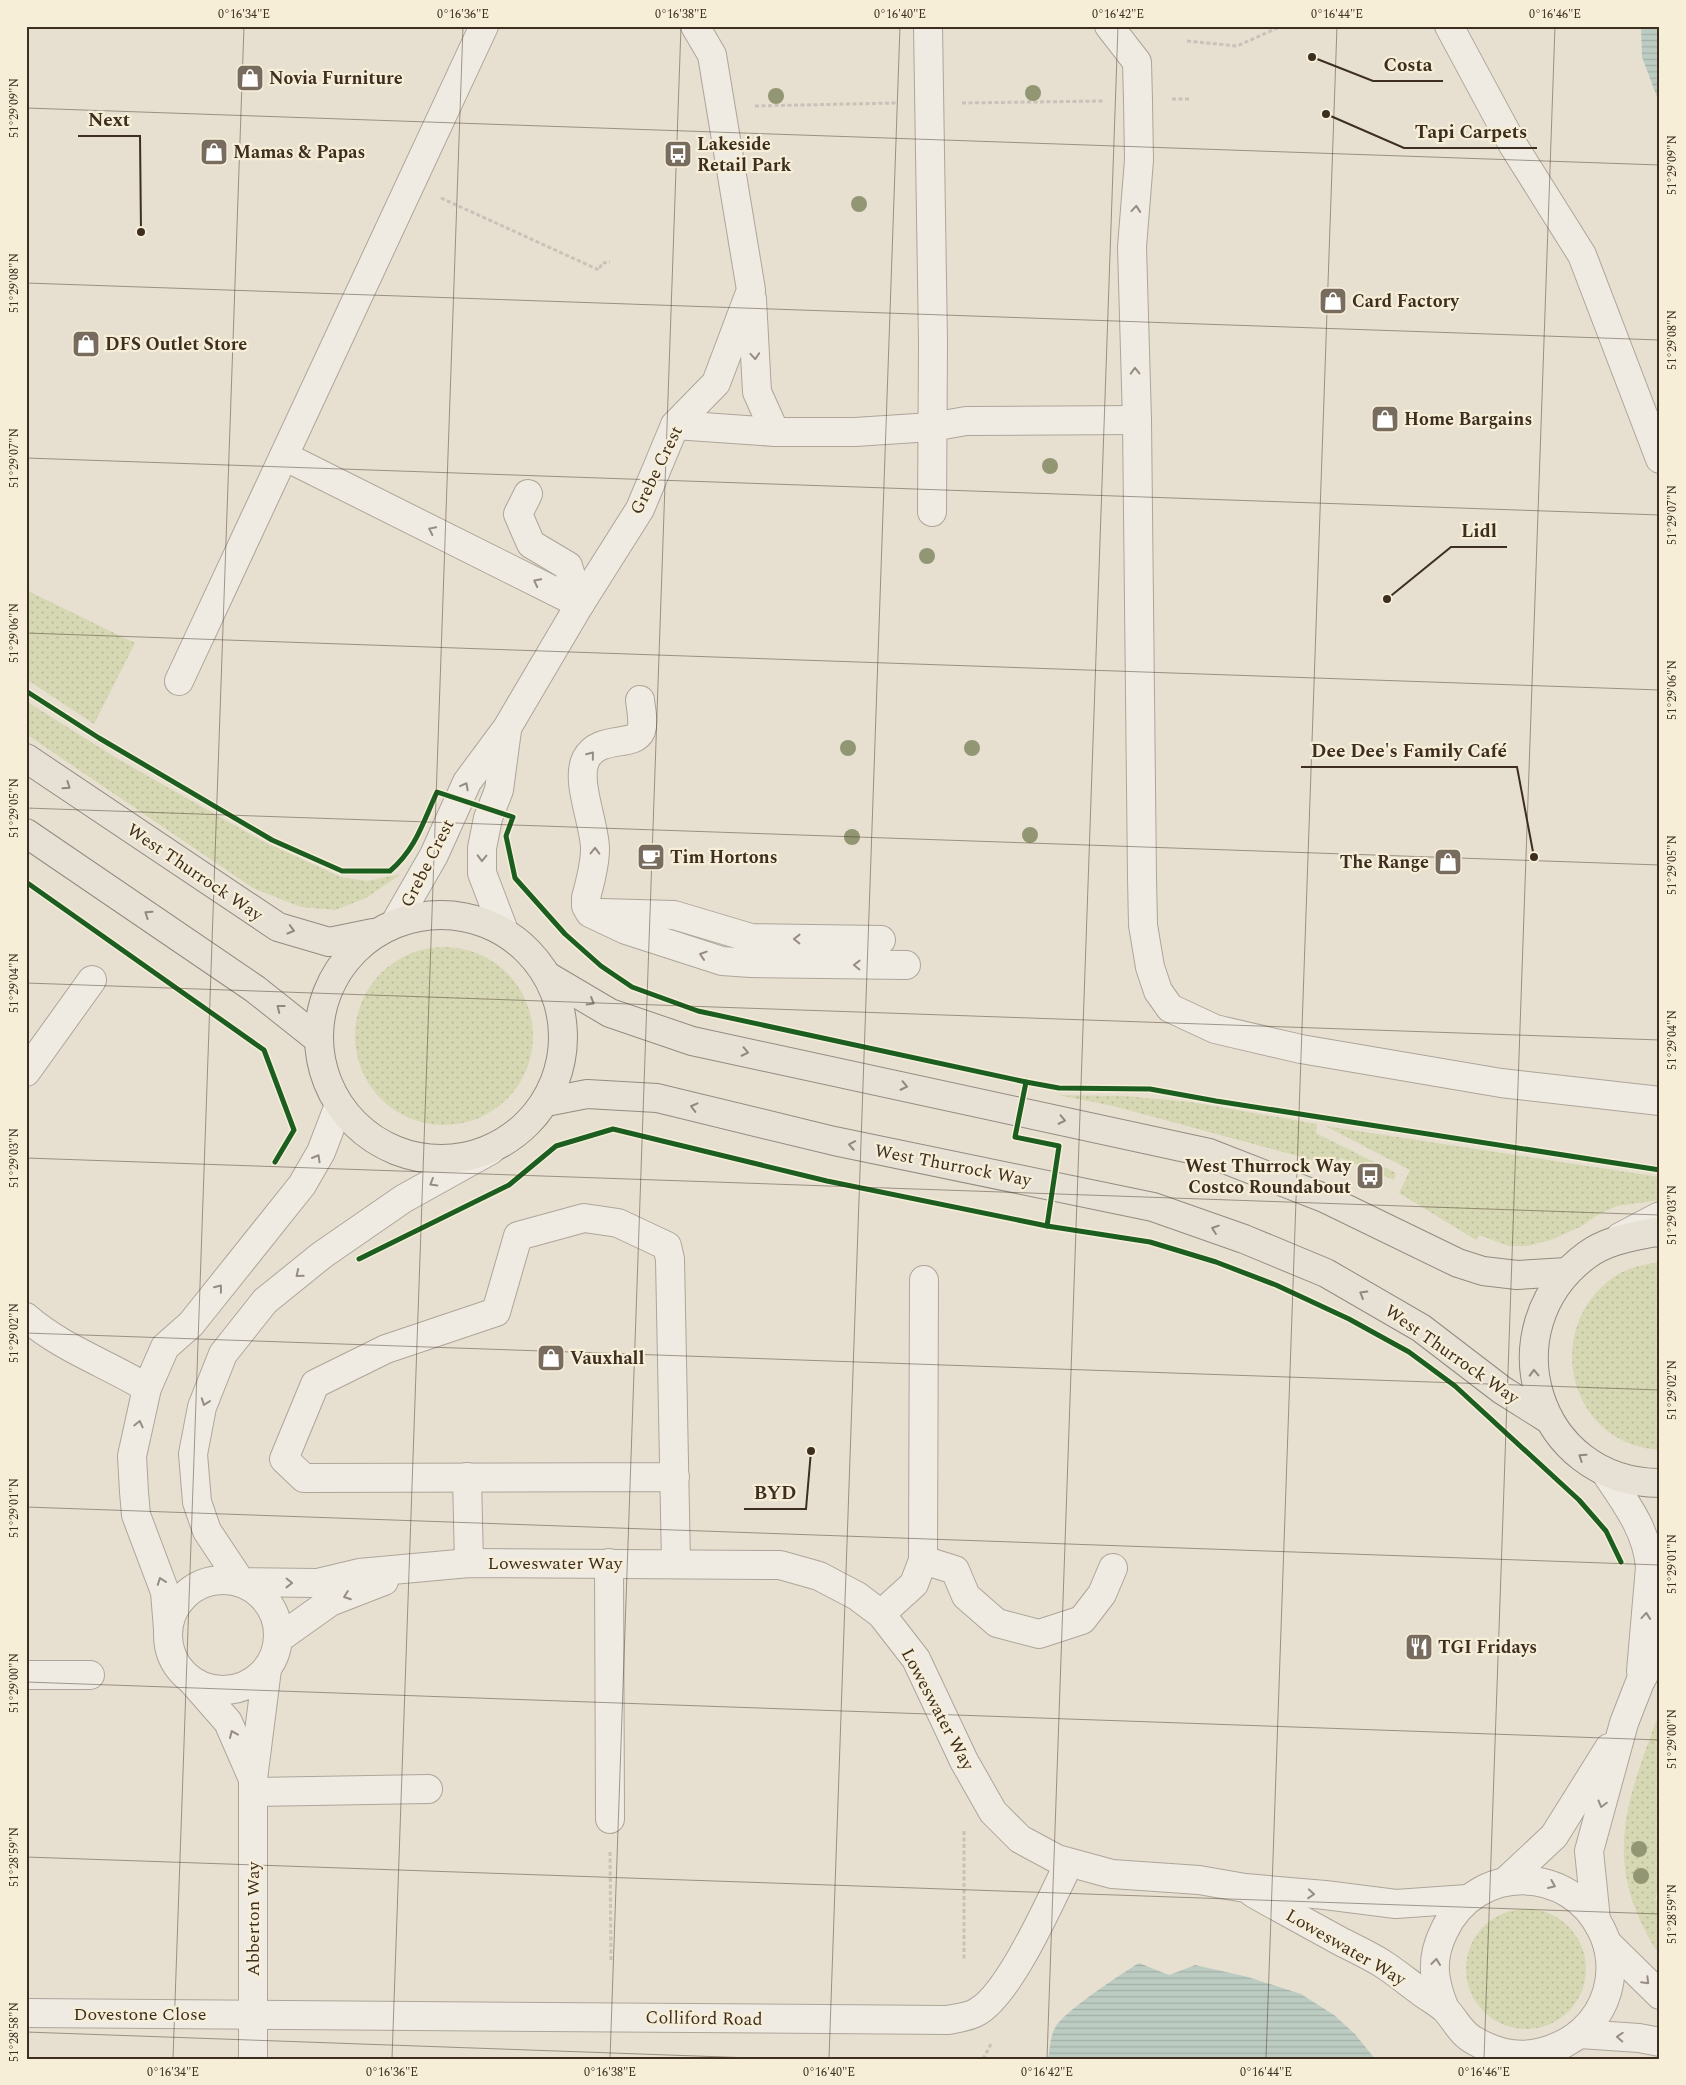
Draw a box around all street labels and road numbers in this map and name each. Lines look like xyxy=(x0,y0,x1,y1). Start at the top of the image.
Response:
street label: Grebe Crest xyxy=(623,421,690,519)
street label: Grebe Crest xyxy=(394,814,461,912)
street label: West Thurrock Way xyxy=(121,817,269,929)
street label: West Thurrock Way xyxy=(872,1137,1035,1194)
street label: West Thurrock Way xyxy=(1379,1298,1526,1412)
street label: Loweswater Way xyxy=(488,1550,624,1577)
street label: Loweswater Way xyxy=(894,1643,982,1776)
street label: Abberton Way xyxy=(240,1860,267,1976)
street label: Loweswater Way xyxy=(1281,1902,1412,1994)
street label: Dovestone Close xyxy=(74,2001,206,2028)
street label: Colliford Road xyxy=(645,2004,763,2033)

